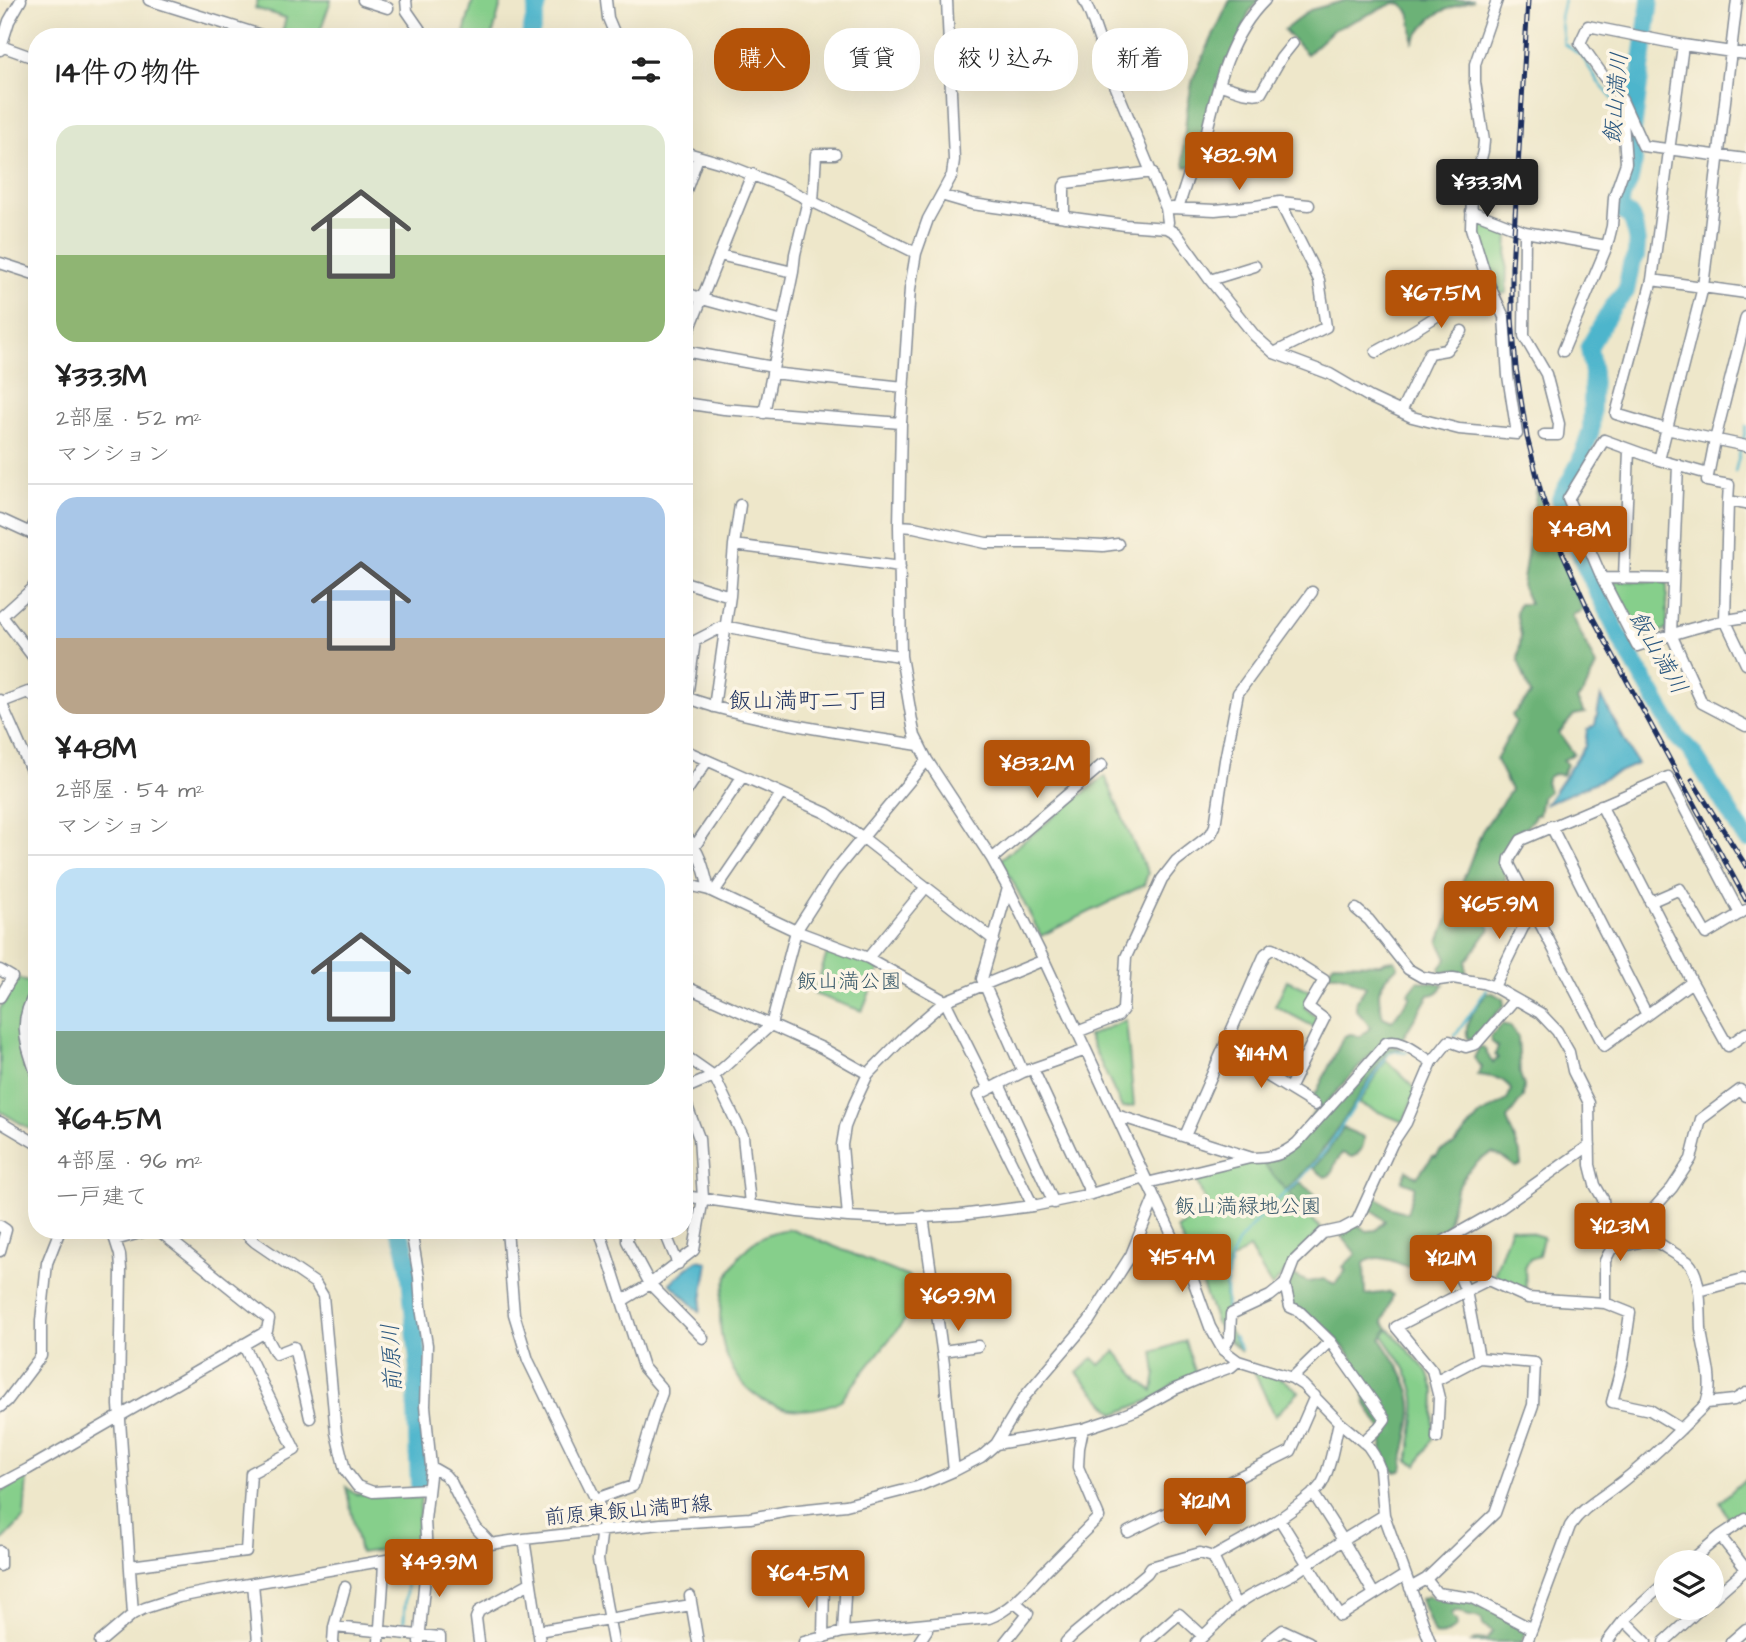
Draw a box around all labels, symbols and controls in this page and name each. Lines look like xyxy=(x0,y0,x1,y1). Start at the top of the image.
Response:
chip: 購入 xyxy=(714,28,810,91)
chip: 賃貸 xyxy=(824,28,920,91)
chip: 絞り込み xyxy=(934,28,1078,91)
chip: 新着 xyxy=(1092,28,1188,91)
icon: filters xyxy=(627,51,665,89)
water label: 飯山満川 xyxy=(1596,51,1636,145)
text: 14件の物件 xyxy=(56,52,200,94)
pin: ¥82.9M xyxy=(1182,132,1296,192)
text: ¥82.9M xyxy=(1201,139,1277,171)
pin: ¥33.3M xyxy=(1430,160,1544,219)
text: ¥33.3M xyxy=(1452,166,1522,198)
icon: home xyxy=(298,171,424,297)
pin: ¥67.5M xyxy=(1384,270,1498,330)
text: ¥67.5M xyxy=(1401,277,1481,309)
text: ¥33.3M xyxy=(56,356,147,398)
text: 2部屋 · 52 m² xyxy=(56,402,202,434)
text: マンション xyxy=(56,438,170,470)
pin: ¥48M xyxy=(1539,506,1621,566)
text: ¥48M xyxy=(1549,513,1611,545)
icon: home xyxy=(298,543,424,669)
water label: 飯山満川 xyxy=(1621,605,1695,700)
district label: 飯山満町二丁目 xyxy=(729,685,890,717)
text: ¥48M xyxy=(56,728,137,770)
pin: ¥83.2M xyxy=(980,740,1094,800)
text: ¥83.2M xyxy=(1000,747,1074,779)
text: 2部屋 · 54 m² xyxy=(56,774,205,806)
text: マンション xyxy=(56,810,170,842)
pin: ¥65.9M xyxy=(1442,881,1556,941)
text: ¥65.9M xyxy=(1460,888,1538,920)
icon: home xyxy=(298,914,424,1040)
park label: 飯山満公園 xyxy=(797,967,902,996)
pin: ¥114M xyxy=(1212,1030,1310,1090)
text: ¥114M xyxy=(1235,1037,1287,1069)
text: ¥64.5M xyxy=(56,1099,162,1141)
text: 4部屋 · 96 m² xyxy=(56,1145,203,1177)
text: 一戸建て xyxy=(56,1181,148,1213)
park label: 飯山満緑地公園 xyxy=(1175,1192,1322,1221)
pin: ¥123M xyxy=(1571,1204,1669,1263)
text: ¥123M xyxy=(1590,1210,1650,1242)
pin: ¥154M xyxy=(1133,1234,1231,1294)
pin: ¥121M xyxy=(1402,1236,1500,1295)
text: ¥154M xyxy=(1149,1241,1215,1273)
text: ¥121M xyxy=(1426,1242,1476,1274)
pin: ¥69.9M xyxy=(901,1274,1015,1333)
text: ¥69.9M xyxy=(920,1280,996,1312)
water label: 前原川 xyxy=(374,1323,410,1393)
pin: ¥121M xyxy=(1156,1478,1254,1538)
text: ¥121M xyxy=(1180,1485,1230,1517)
street label: 前原東飯山満町線 xyxy=(543,1489,713,1532)
pin: ¥49.9M xyxy=(382,1540,496,1599)
text: ¥49.9M xyxy=(401,1546,477,1578)
pin: ¥64.5M xyxy=(751,1550,865,1610)
map controls xyxy=(1654,1550,1724,1620)
button: layers xyxy=(1654,1550,1724,1620)
text: ¥64.5M xyxy=(768,1557,848,1589)

